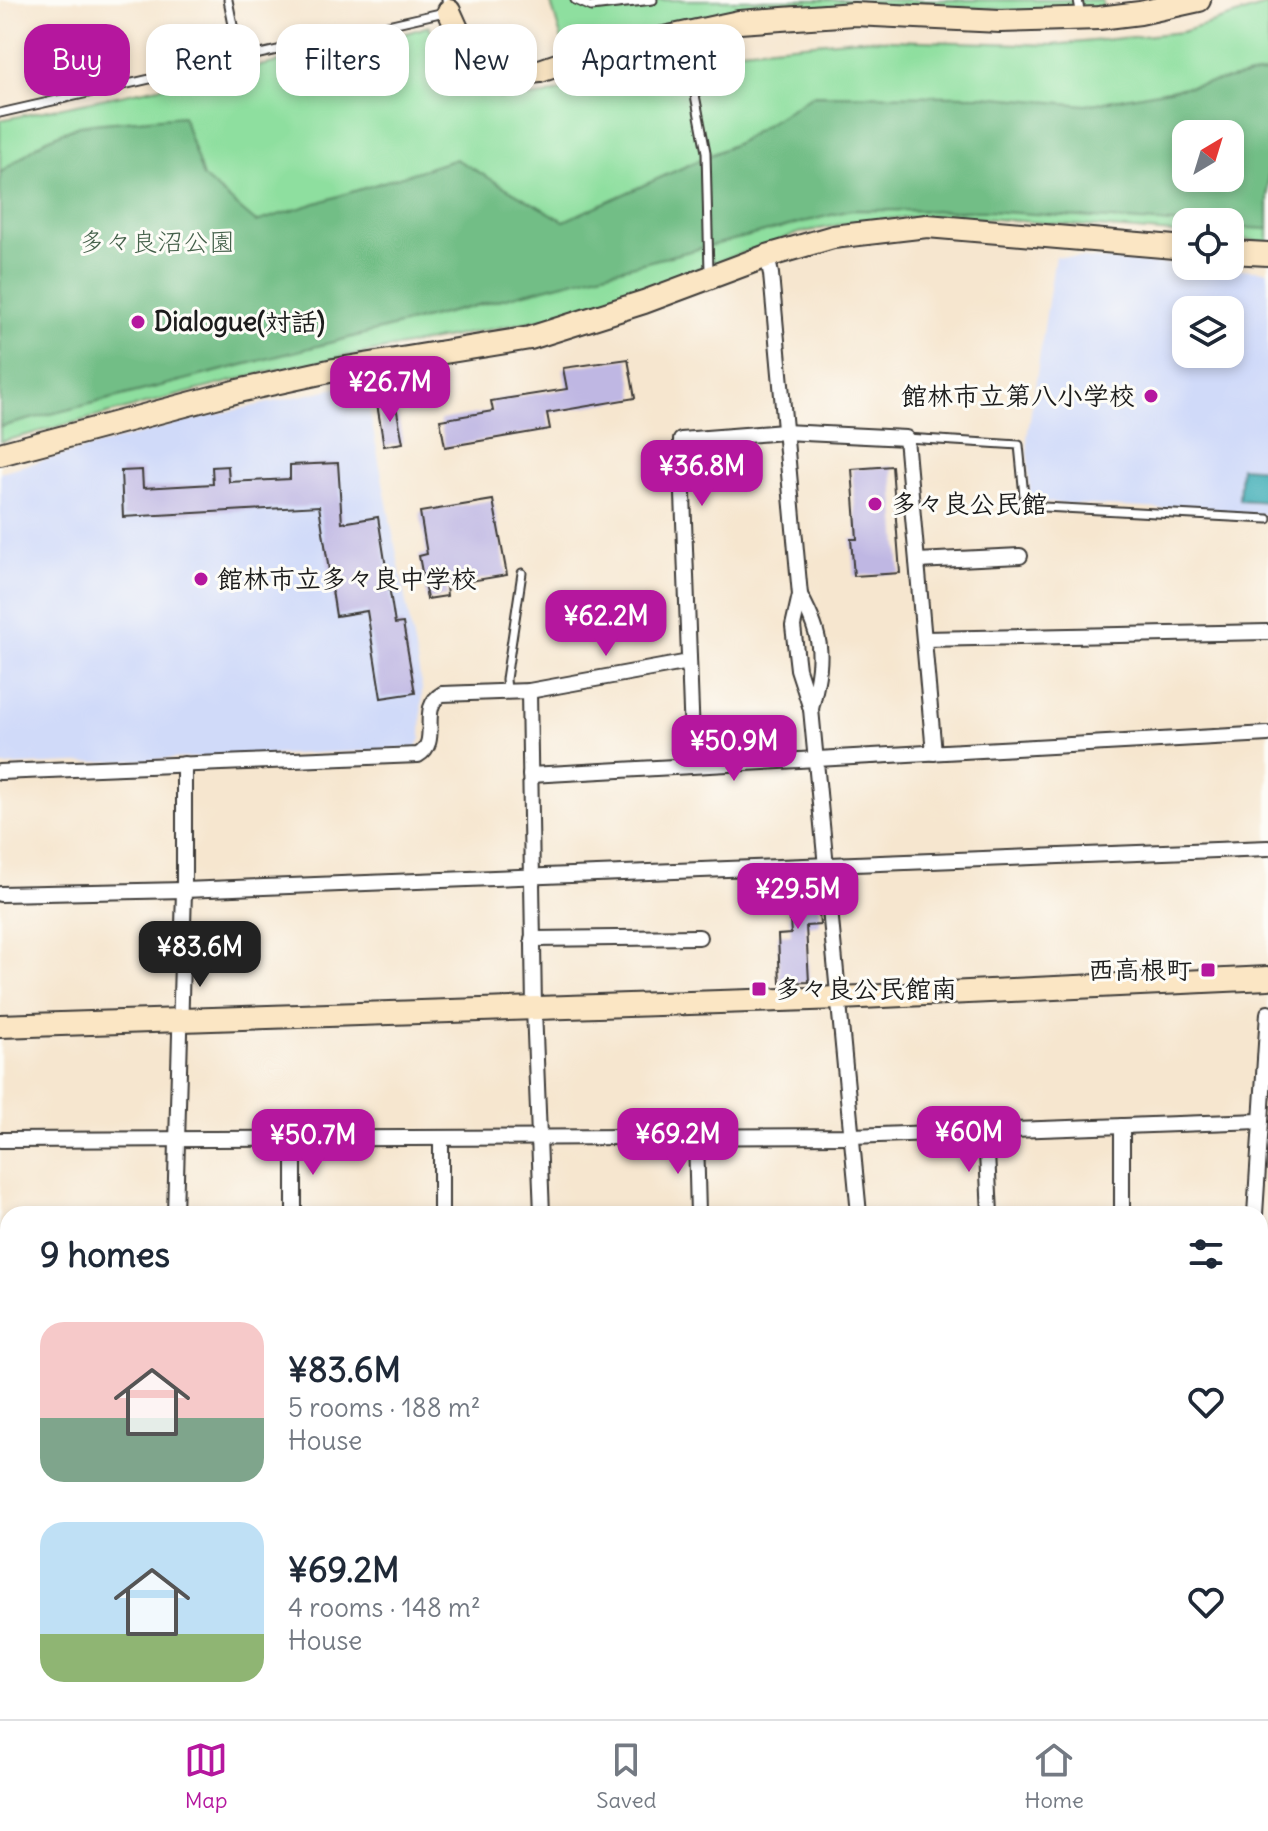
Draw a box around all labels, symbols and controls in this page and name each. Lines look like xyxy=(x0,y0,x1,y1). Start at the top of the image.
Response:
chip: Buy xyxy=(24,24,130,96)
chip: Rent xyxy=(146,24,260,96)
chip: Filters xyxy=(276,24,409,96)
chip: New xyxy=(425,24,537,96)
chip: Apartment xyxy=(553,24,745,96)
north arrow xyxy=(1172,120,1244,192)
map controls xyxy=(1172,120,1244,368)
button: locate xyxy=(1172,208,1244,280)
park label: 多々良沼公園 xyxy=(79,225,235,258)
button: layers xyxy=(1172,296,1244,368)
place label: Dialogue(対話) xyxy=(154,305,325,338)
marker: Dialogue(対話) xyxy=(129,313,147,331)
pin: ¥26.7M xyxy=(325,356,455,424)
text: ¥26.7M xyxy=(348,365,432,398)
place label: 館林市立第八小学校 xyxy=(901,379,1135,412)
marker: 館林市立第八小学校 xyxy=(1142,387,1160,405)
pin: ¥36.8M xyxy=(637,440,767,508)
text: ¥36.8M xyxy=(659,449,745,482)
place label: 多々良公民館 xyxy=(891,487,1047,520)
marker: 多々良公民館 xyxy=(866,495,884,513)
place label: 館林市立多々良中学校 xyxy=(217,562,477,595)
marker: 館林市立多々良中学校 xyxy=(192,570,210,588)
pin: ¥62.2M xyxy=(541,590,671,658)
text: ¥62.2M xyxy=(563,599,649,632)
pin: ¥50.9M xyxy=(669,715,799,783)
text: ¥50.9M xyxy=(690,724,778,757)
pin: ¥29.5M xyxy=(733,863,863,931)
text: ¥29.5M xyxy=(755,872,841,905)
pin: ¥83.6M xyxy=(135,921,265,989)
text: ¥83.6M xyxy=(157,930,243,963)
place label: 西高根町 xyxy=(1088,953,1192,986)
marker: 西高根町 xyxy=(1199,961,1217,979)
place label: 多々良公民館南 xyxy=(775,972,957,1005)
marker: 多々良公民館南 xyxy=(750,980,768,998)
pin: ¥60M xyxy=(922,1106,1016,1174)
pin: ¥69.2M xyxy=(613,1108,743,1176)
pin: ¥50.7M xyxy=(248,1109,378,1177)
text: ¥60M xyxy=(935,1115,1003,1148)
text: ¥69.2M xyxy=(635,1117,721,1150)
text: ¥50.7M xyxy=(270,1118,356,1151)
icon: filters xyxy=(1184,1232,1228,1276)
text: 9 homes xyxy=(40,1233,170,1276)
text: ¥83.6M xyxy=(288,1348,401,1391)
icon: home xyxy=(104,1354,200,1450)
icon: heart xyxy=(1184,1380,1228,1424)
text: 5 rooms · 188 m² xyxy=(288,1391,481,1424)
text: House xyxy=(288,1424,362,1457)
text: ¥69.2M xyxy=(288,1548,400,1591)
icon: home xyxy=(104,1554,200,1650)
icon: heart xyxy=(1184,1580,1228,1624)
text: 4 rooms · 148 m² xyxy=(288,1591,481,1624)
text: House xyxy=(288,1624,362,1657)
tab: Map xyxy=(184,1738,228,1814)
tab: Saved xyxy=(596,1738,656,1814)
tab: Home xyxy=(1025,1738,1084,1814)

